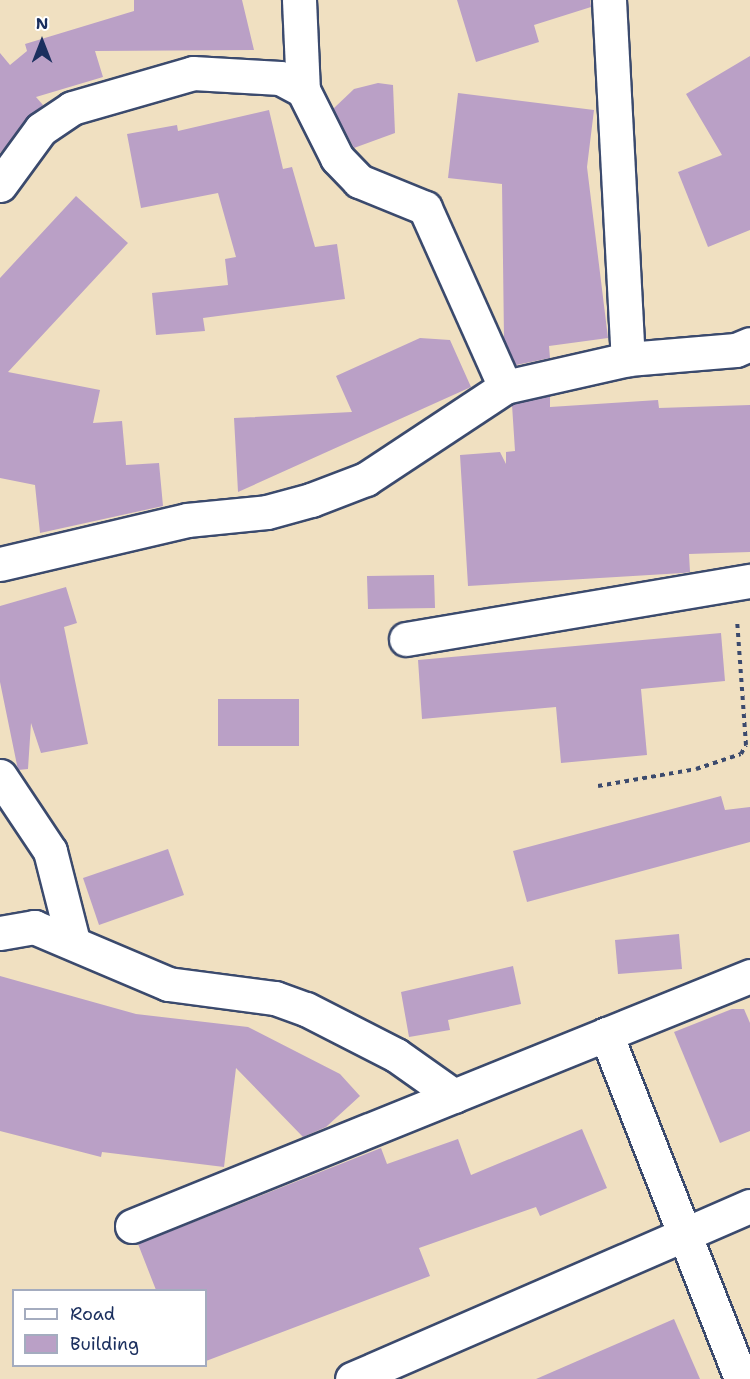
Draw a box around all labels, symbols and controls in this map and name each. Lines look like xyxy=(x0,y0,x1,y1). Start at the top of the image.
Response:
north arrow xyxy=(12,12,72,72)
text: N xyxy=(36,13,48,34)
legend xyxy=(12,1289,207,1367)
text: Road xyxy=(70,1302,115,1326)
text: Building xyxy=(70,1332,139,1356)

